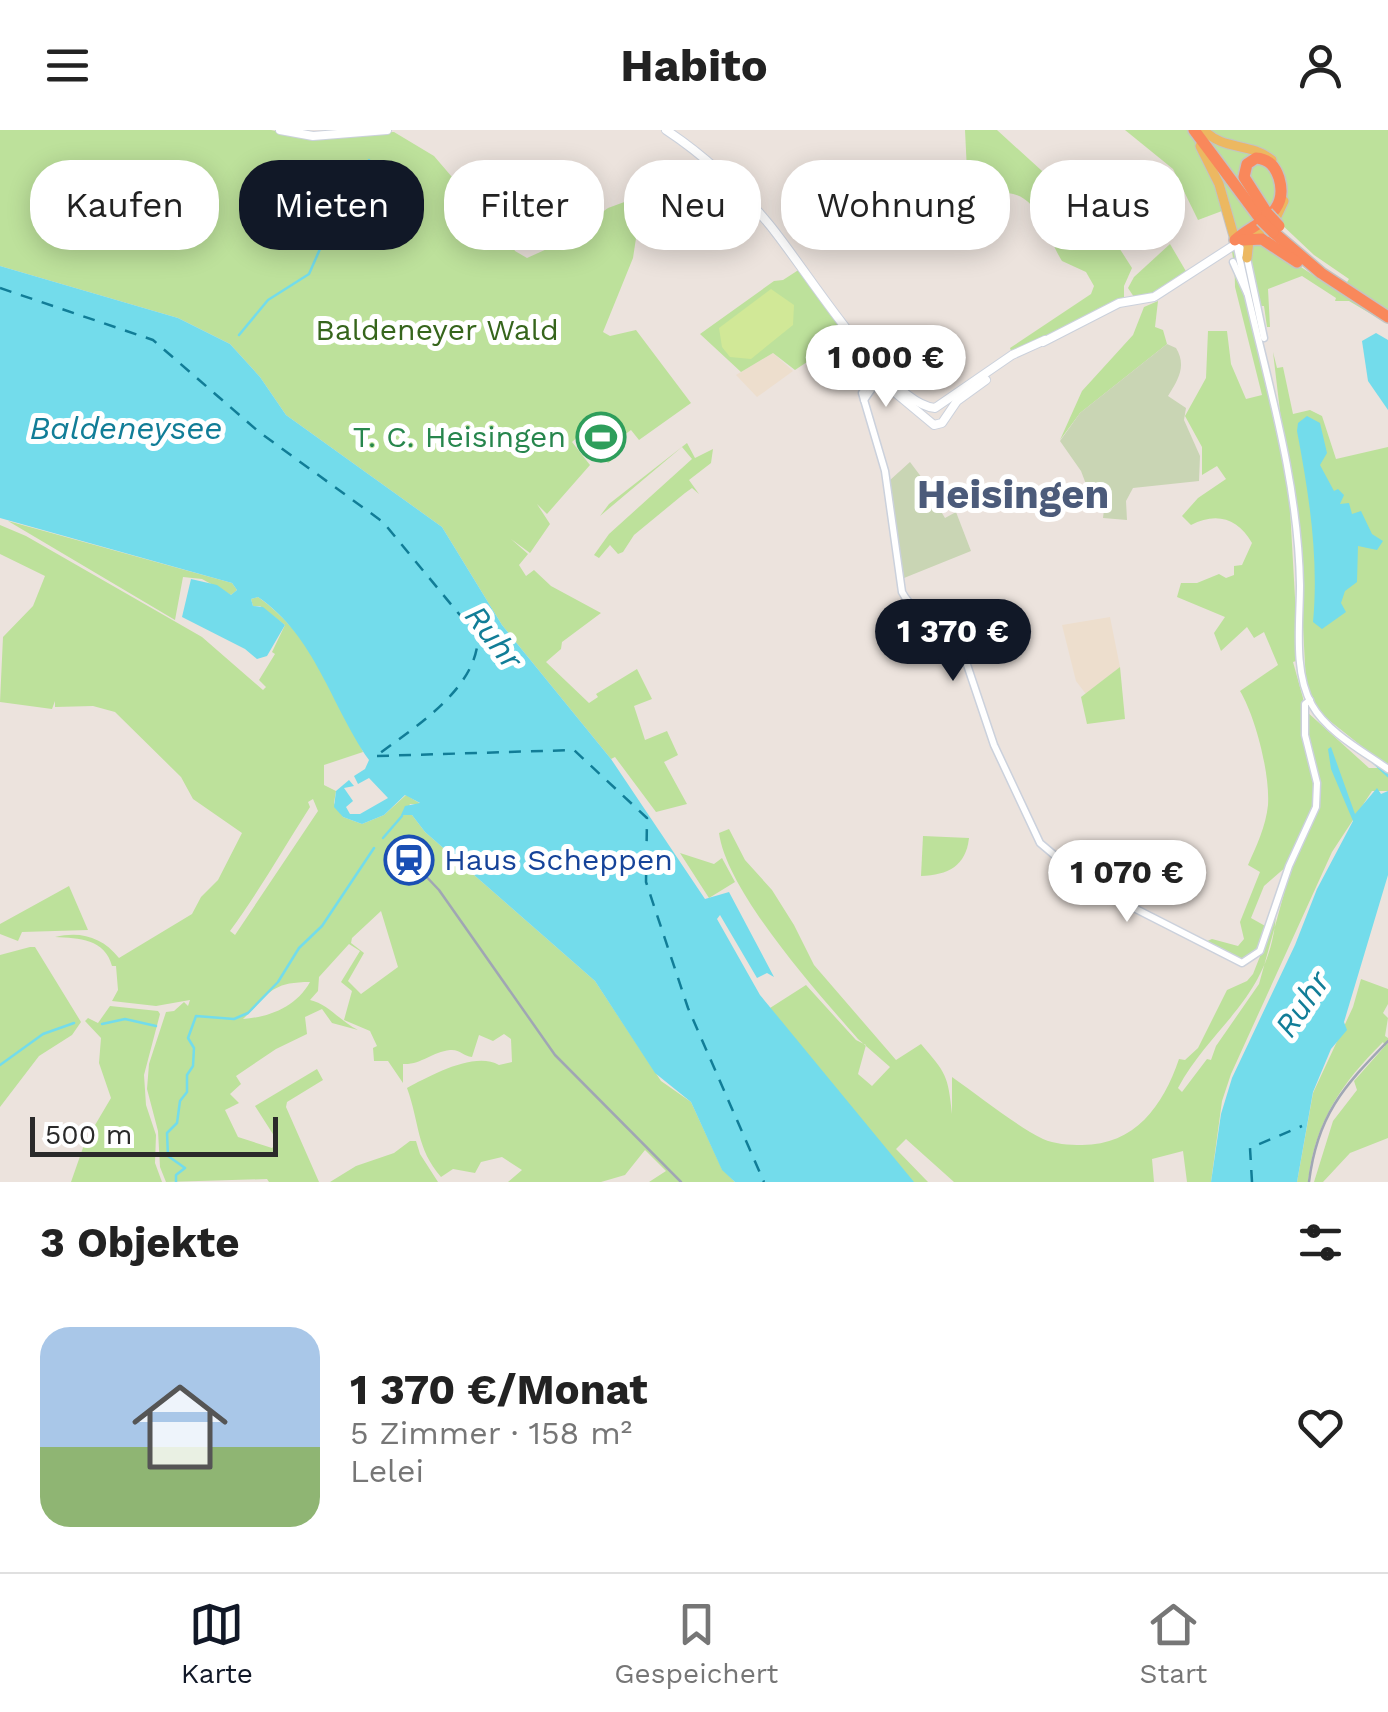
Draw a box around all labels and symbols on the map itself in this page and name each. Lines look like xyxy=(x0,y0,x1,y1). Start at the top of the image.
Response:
park label: Baldeneyer Wald xyxy=(315,312,559,347)
pin: 1 000 € xyxy=(794,325,978,410)
water label: Baldeneysee xyxy=(29,409,223,447)
sports icon: T. C. Heisingen xyxy=(575,411,627,463)
place label: T. C. Heisingen xyxy=(353,419,566,454)
district label: Heisingen xyxy=(917,471,1109,518)
water label: Ruhr xyxy=(457,597,532,678)
pin: 1 370 € xyxy=(861,599,1045,684)
station icon: Haus Scheppen xyxy=(383,834,435,886)
pin: 1 070 € xyxy=(1035,840,1219,925)
place label: Haus Scheppen xyxy=(444,842,673,877)
water label: Ruhr xyxy=(1266,963,1338,1044)
scale bar xyxy=(30,1112,278,1156)

